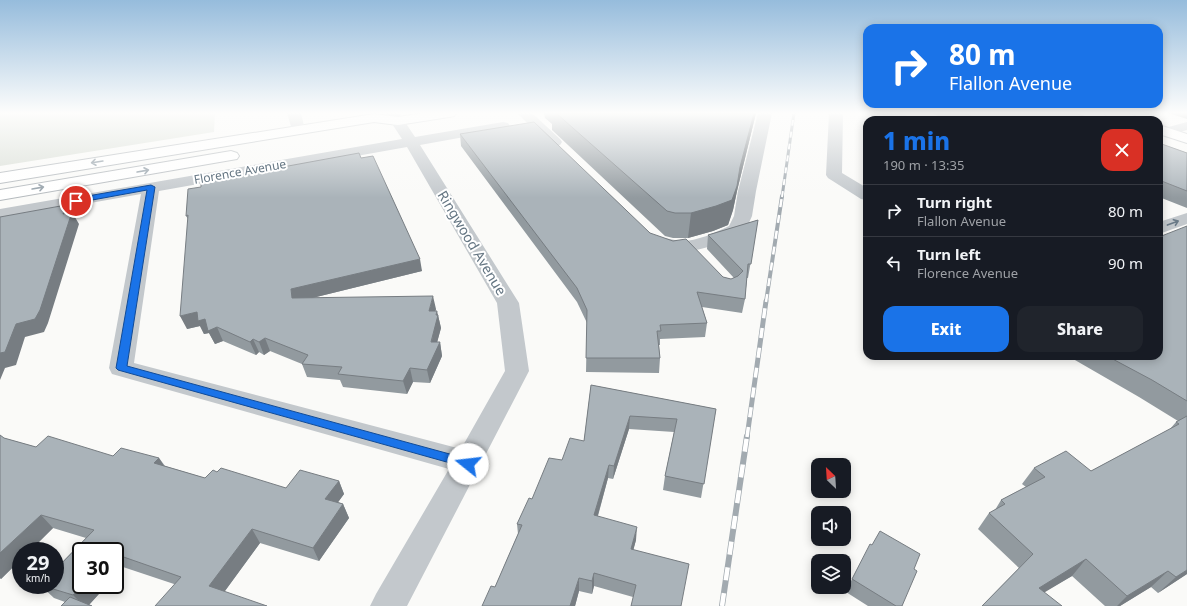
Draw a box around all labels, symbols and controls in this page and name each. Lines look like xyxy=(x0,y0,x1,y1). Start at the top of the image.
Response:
text: 80 m xyxy=(949,35,1016,73)
icon: right xyxy=(883,40,935,92)
text: Flallon Avenue xyxy=(949,71,1072,95)
text: 1 min xyxy=(883,124,950,157)
button: close xyxy=(1101,129,1143,171)
street label: Florence Avenue xyxy=(193,155,288,188)
text: 190 m · 13:35 xyxy=(883,156,964,174)
one-way arrow xyxy=(91,158,104,166)
one-way arrow xyxy=(136,167,149,175)
one-way arrow xyxy=(32,184,45,192)
pin xyxy=(59,184,93,218)
street label: Ringwood Avenue xyxy=(434,187,511,299)
icon: arrive xyxy=(65,190,87,212)
text: Turn right xyxy=(917,192,992,212)
icon: right xyxy=(883,200,905,222)
text: 80 m xyxy=(1108,201,1143,221)
text: Flallon Avenue xyxy=(917,212,1006,230)
one-way arrow xyxy=(1167,219,1179,227)
text: Turn left xyxy=(917,244,981,264)
icon: left xyxy=(883,252,905,274)
text: 90 m xyxy=(1108,253,1143,273)
text: Florence Avenue xyxy=(917,264,1018,282)
button: Exit xyxy=(883,306,1009,352)
button: Share xyxy=(1017,306,1143,352)
position arrow xyxy=(447,443,489,485)
north arrow xyxy=(811,458,851,498)
map controls xyxy=(811,458,851,594)
button: sound xyxy=(811,506,851,546)
speed limit sign: 30 xyxy=(72,542,124,594)
text: 29 xyxy=(27,549,49,576)
button: layers xyxy=(811,554,851,594)
text: km/h xyxy=(26,571,50,585)

